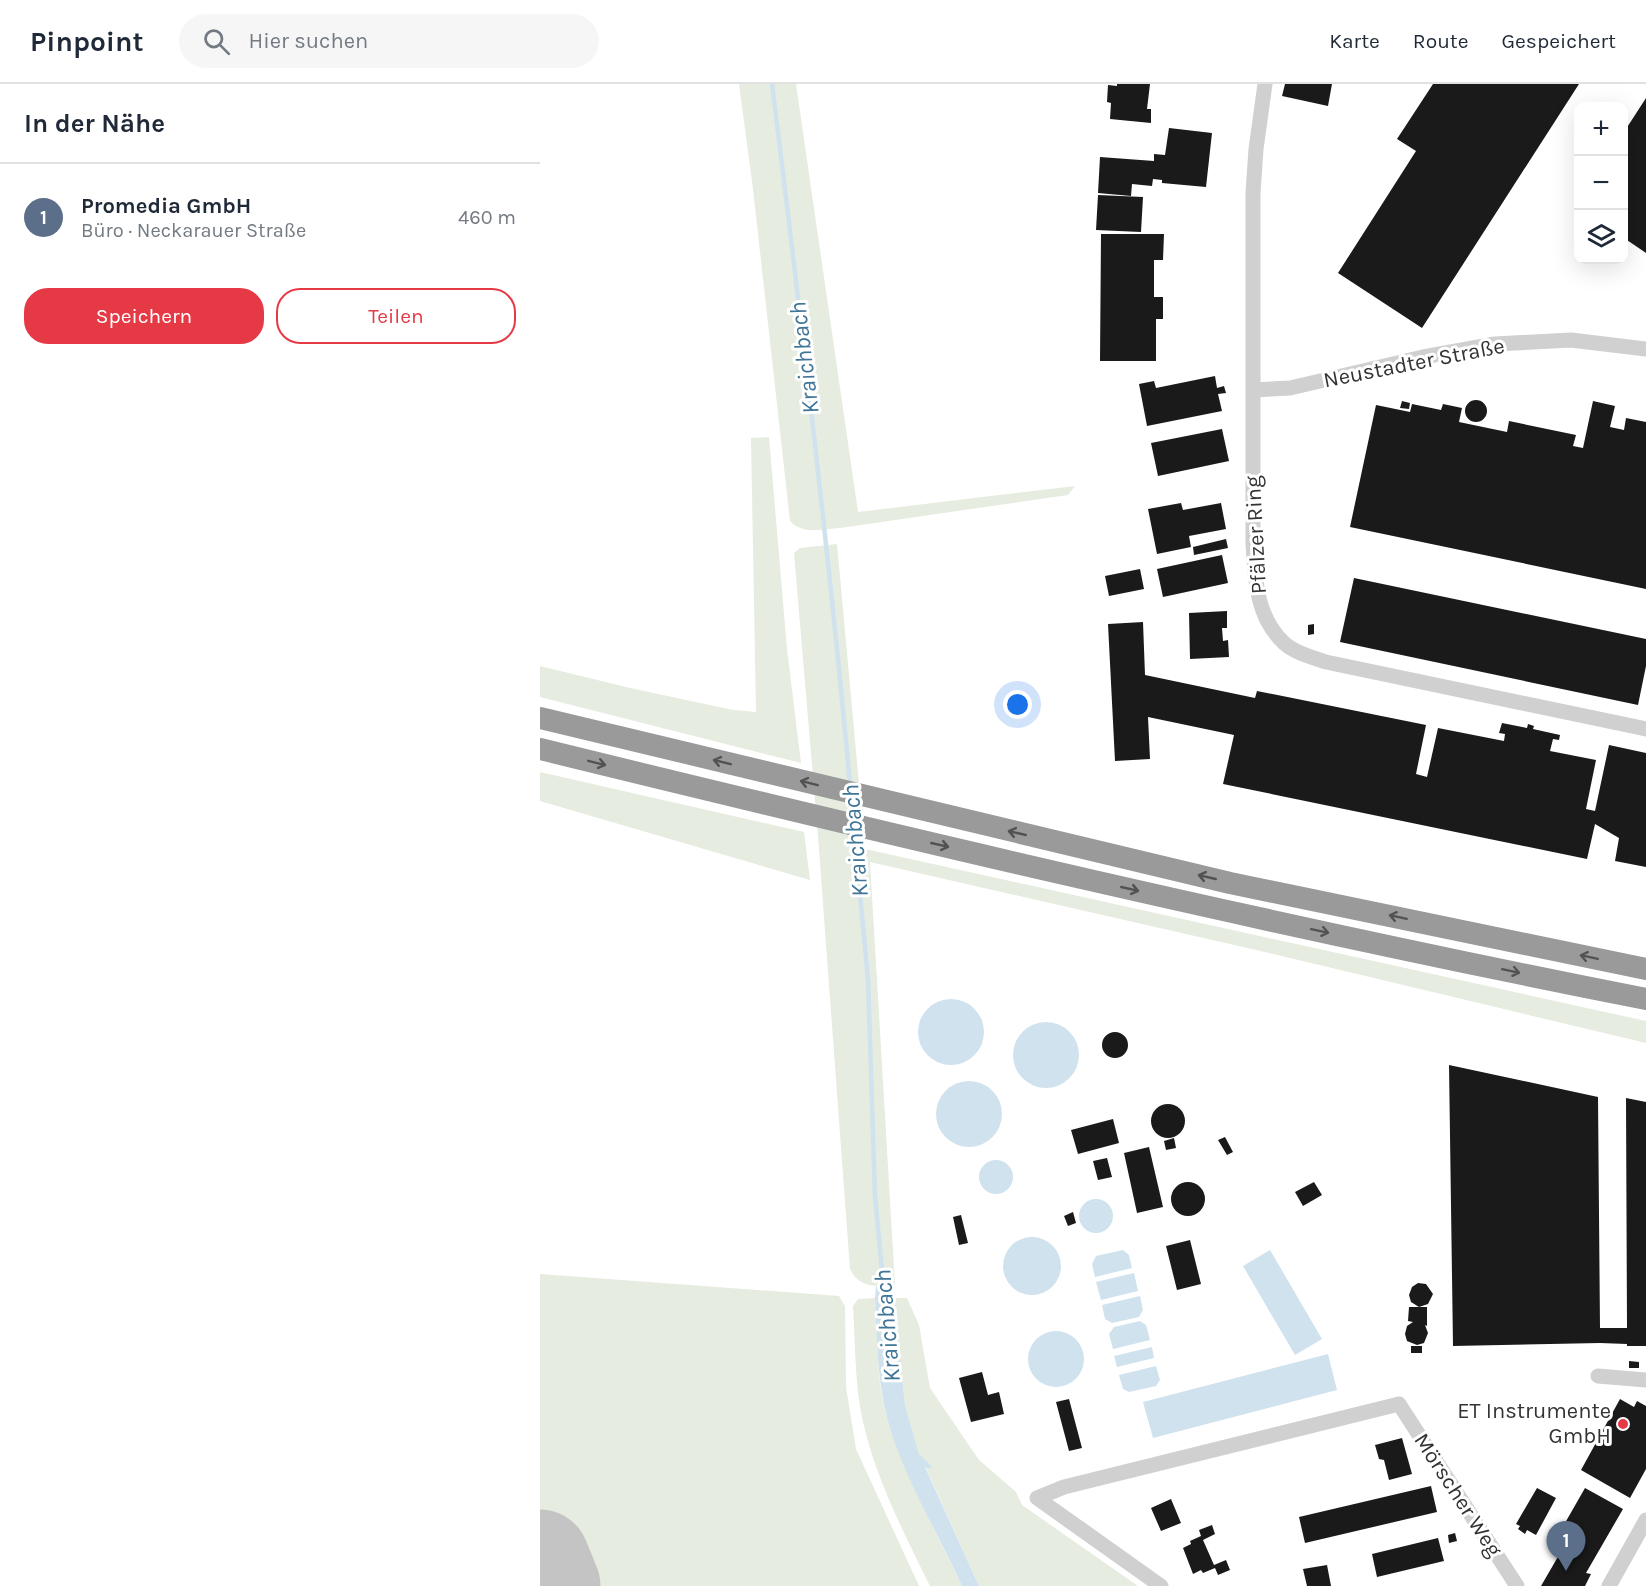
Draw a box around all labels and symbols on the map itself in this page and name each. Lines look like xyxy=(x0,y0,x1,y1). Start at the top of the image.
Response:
water label: Kraichbach xyxy=(783,300,825,416)
street label: Neustadter Straße xyxy=(1321,333,1507,393)
street label: Pfälzer Ring xyxy=(1240,475,1272,595)
your location xyxy=(1003,690,1032,719)
one-way arrow xyxy=(713,756,732,768)
one-way arrow xyxy=(587,757,606,769)
one-way arrow xyxy=(800,777,819,789)
water label: Kraichbach xyxy=(836,783,874,899)
one-way arrow xyxy=(1008,826,1027,838)
one-way arrow xyxy=(930,839,949,851)
one-way arrow xyxy=(1198,871,1217,883)
one-way arrow xyxy=(1119,884,1139,895)
one-way arrow xyxy=(1388,911,1407,923)
one-way arrow xyxy=(1310,926,1329,937)
one-way arrow xyxy=(1579,951,1599,962)
one-way arrow xyxy=(1501,966,1520,977)
water label: Kraichbach xyxy=(868,1268,906,1384)
place label: ET Instrumente GmbH xyxy=(1457,1398,1611,1449)
marker: ET Instrumente GmbH xyxy=(1616,1417,1630,1431)
street label: Mörscher Weg xyxy=(1408,1428,1508,1562)
pin: 1 xyxy=(1546,1522,1586,1571)

